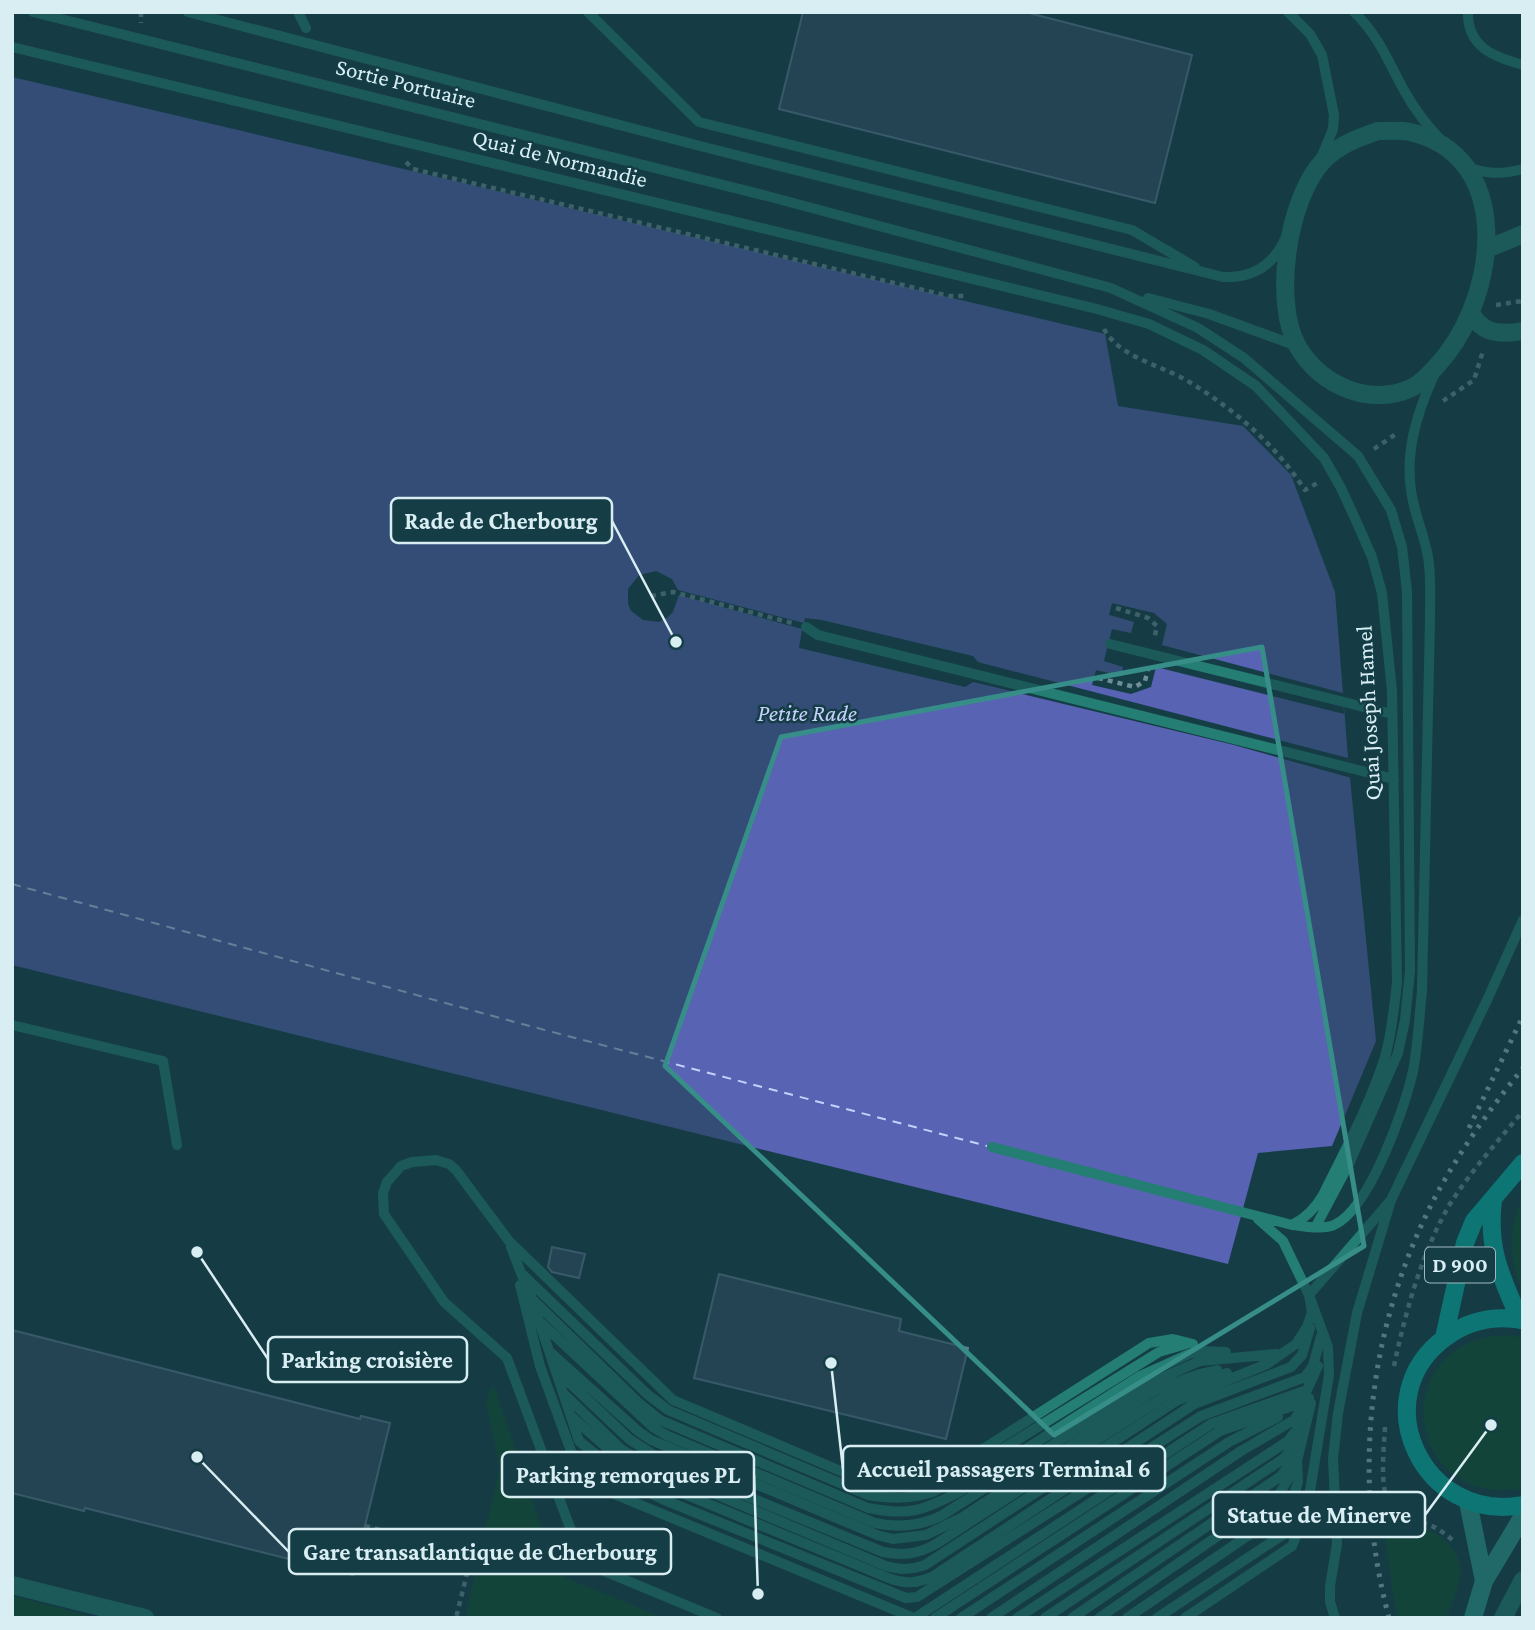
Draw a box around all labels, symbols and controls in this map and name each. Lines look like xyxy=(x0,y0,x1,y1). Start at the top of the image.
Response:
street label: Sortie Portuaire xyxy=(333,53,479,113)
street label: Quai de Normandie xyxy=(470,124,650,192)
callout: Rade de Cherbourg xyxy=(391,498,612,543)
text: Rade de Cherbourg xyxy=(404,507,598,534)
street label: Quai Joseph Hamel xyxy=(1350,625,1386,801)
water label: Petite Rade xyxy=(757,699,857,726)
road number: D 900 xyxy=(1425,1248,1495,1282)
callout: Parking croisière xyxy=(268,1337,467,1382)
text: Parking croisière xyxy=(281,1346,453,1373)
callout: Accueil passagers Terminal 6 xyxy=(843,1446,1165,1491)
callout: Parking remorques PL xyxy=(502,1452,754,1497)
text: Accueil passagers Terminal 6 xyxy=(856,1455,1151,1482)
text: Parking remorques PL xyxy=(516,1461,740,1488)
callout: Statue de Minerve xyxy=(1213,1492,1425,1537)
text: Statue de Minerve xyxy=(1227,1501,1411,1528)
callout: Gare transatlantique de Cherbourg xyxy=(289,1529,671,1574)
text: Gare transatlantique de Cherbourg xyxy=(303,1538,657,1565)

